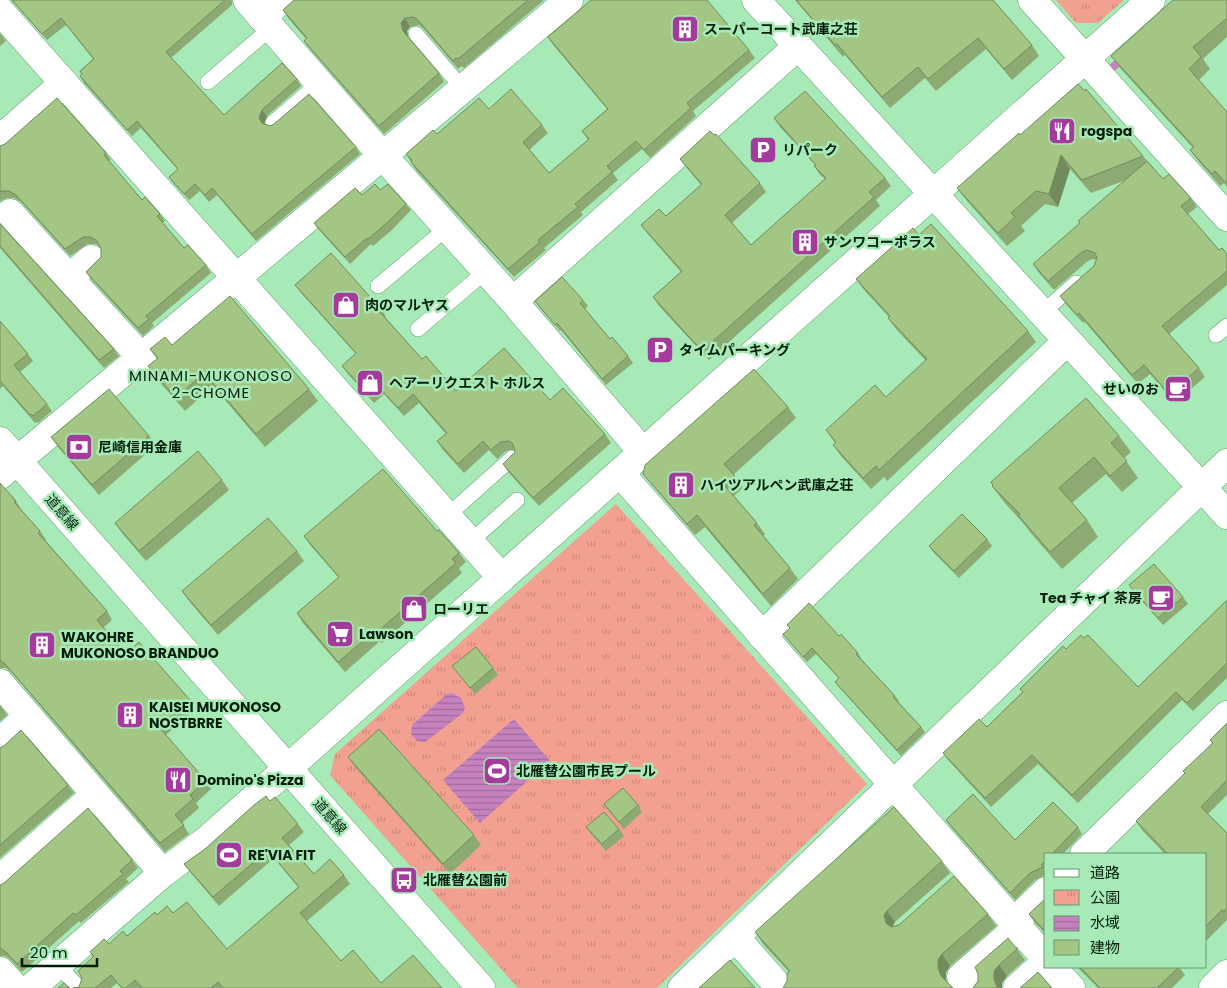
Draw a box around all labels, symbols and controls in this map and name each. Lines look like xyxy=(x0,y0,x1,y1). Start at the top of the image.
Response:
building icon: スーパーコート武庫之荘 xyxy=(670,14,700,44)
place label: スーパーコート武庫之荘 xyxy=(704,19,858,39)
restaurant icon: rogspa xyxy=(1047,116,1077,146)
place label: rogspa xyxy=(1081,121,1132,141)
parking icon: リパーク xyxy=(748,135,778,165)
place label: リパーク xyxy=(782,140,838,160)
building icon: サンワコーポラス xyxy=(790,227,820,257)
place label: サンワコーポラス xyxy=(824,232,936,252)
shop icon: 肉のマルヤス xyxy=(331,290,361,320)
place label: 肉のマルヤス xyxy=(365,295,449,315)
parking icon: タイムパーキング xyxy=(645,335,675,365)
place label: タイムパーキング xyxy=(679,340,790,360)
district label: MINAMI-MUKONOSO 2-CHOME xyxy=(129,365,293,403)
shop icon: ヘアーリクエスト ホルス xyxy=(355,368,385,398)
place label: ヘアーリクエスト ホルス xyxy=(389,373,545,393)
cafe icon: せいのお xyxy=(1163,374,1193,404)
place label: せいのお xyxy=(1103,379,1159,399)
bank icon: 尼崎信用金庫 xyxy=(64,432,94,462)
place label: 尼崎信用金庫 xyxy=(98,437,182,457)
building icon: ハイツアルペン武庫之荘 xyxy=(666,470,696,500)
place label: ハイツアルペン武庫之荘 xyxy=(700,475,854,495)
street label: 道意線 xyxy=(41,490,83,534)
cafe icon: Tea チャイ 茶房 xyxy=(1146,583,1176,613)
place label: Tea チャイ 茶房 xyxy=(1040,588,1142,608)
shop icon: ローリエ xyxy=(399,594,429,624)
place label: ローリエ xyxy=(433,599,489,619)
supermarket icon: Lawson xyxy=(325,619,355,649)
place label: Lawson xyxy=(359,624,413,644)
place label: WAKOHRE MUKONOSO BRANDUO xyxy=(61,627,219,663)
building icon: WAKOHRE MUKONOSO BRANDUO xyxy=(27,630,57,660)
place label: KAISEI MUKONOSO NOSTBRRE xyxy=(149,697,281,733)
building icon: KAISEI MUKONOSO NOSTBRRE xyxy=(115,700,145,730)
sports icon: 北雁替公園市民プール xyxy=(482,756,512,786)
place label: 北雁替公園市民プール xyxy=(516,761,656,781)
restaurant icon: Domino's Pizza xyxy=(163,765,193,795)
place label: Domino's Pizza xyxy=(197,770,304,790)
street label: 道意線 xyxy=(309,794,351,838)
sports icon: RE'VIA FIT xyxy=(214,840,244,870)
place label: RE'VIA FIT xyxy=(248,845,316,865)
legend xyxy=(1044,853,1207,968)
text: 道路 xyxy=(1090,862,1120,883)
bus stop icon: 北雁替公園前 xyxy=(389,865,419,895)
place label: 北雁替公園前 xyxy=(423,870,507,890)
text: 公園 xyxy=(1090,887,1120,908)
text: 水域 xyxy=(1090,912,1120,933)
scale bar xyxy=(22,936,98,968)
text: 建物 xyxy=(1090,937,1120,958)
text: 20 m xyxy=(30,942,68,963)

